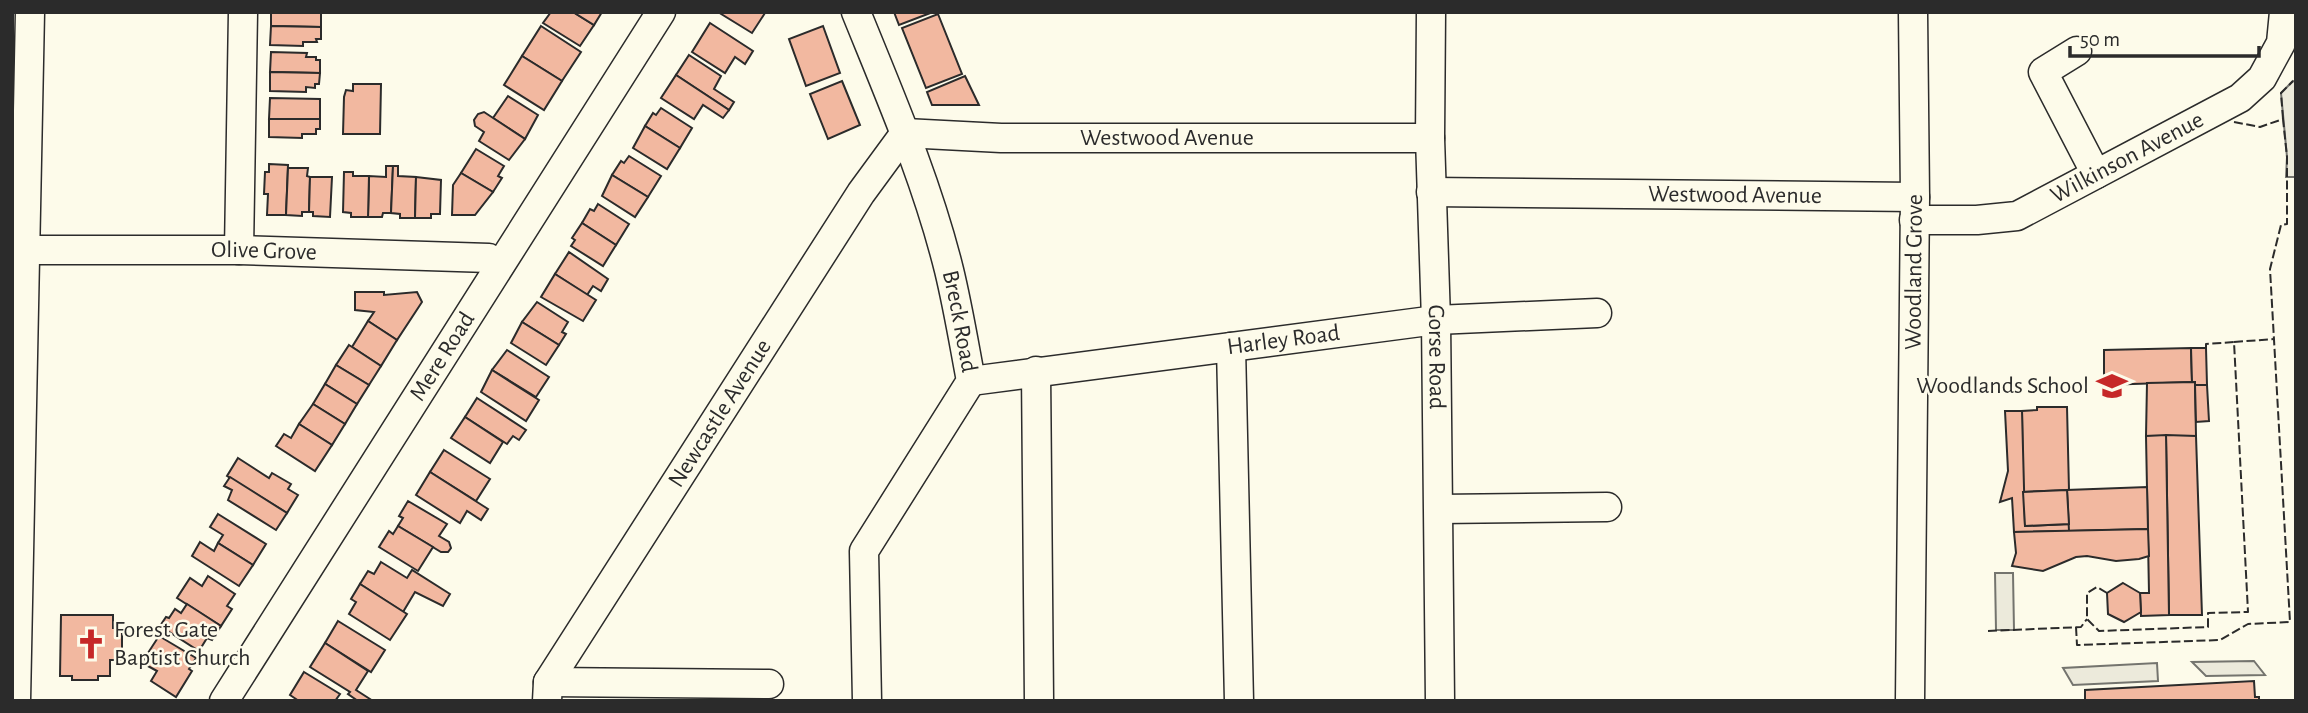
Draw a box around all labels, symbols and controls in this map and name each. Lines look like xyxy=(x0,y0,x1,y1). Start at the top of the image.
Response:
scale bar xyxy=(2070,14,2259,58)
text: 50 m xyxy=(2080,29,2120,50)
street label: Wilkinson Avenue xyxy=(2047,107,2208,208)
street label: Westwood Avenue xyxy=(1080,126,1254,150)
street label: Westwood Avenue xyxy=(1648,182,1822,208)
street label: Woodland Grove xyxy=(1901,194,1927,350)
street label: Olive Grove xyxy=(211,238,317,264)
street label: Breck Road xyxy=(938,268,981,374)
street label: Gorse Road xyxy=(1423,304,1449,409)
street label: Mere Road xyxy=(406,308,479,405)
street label: Harley Road xyxy=(1225,321,1341,359)
street label: Newcastle Avenue xyxy=(664,335,776,492)
school or university icon: Woodlands School xyxy=(2095,369,2129,403)
place label: Woodlands School xyxy=(1916,374,2089,398)
place label: Forest Gate Baptist Church xyxy=(114,618,251,670)
church icon: Forest Gate Baptist Church xyxy=(74,627,108,661)

